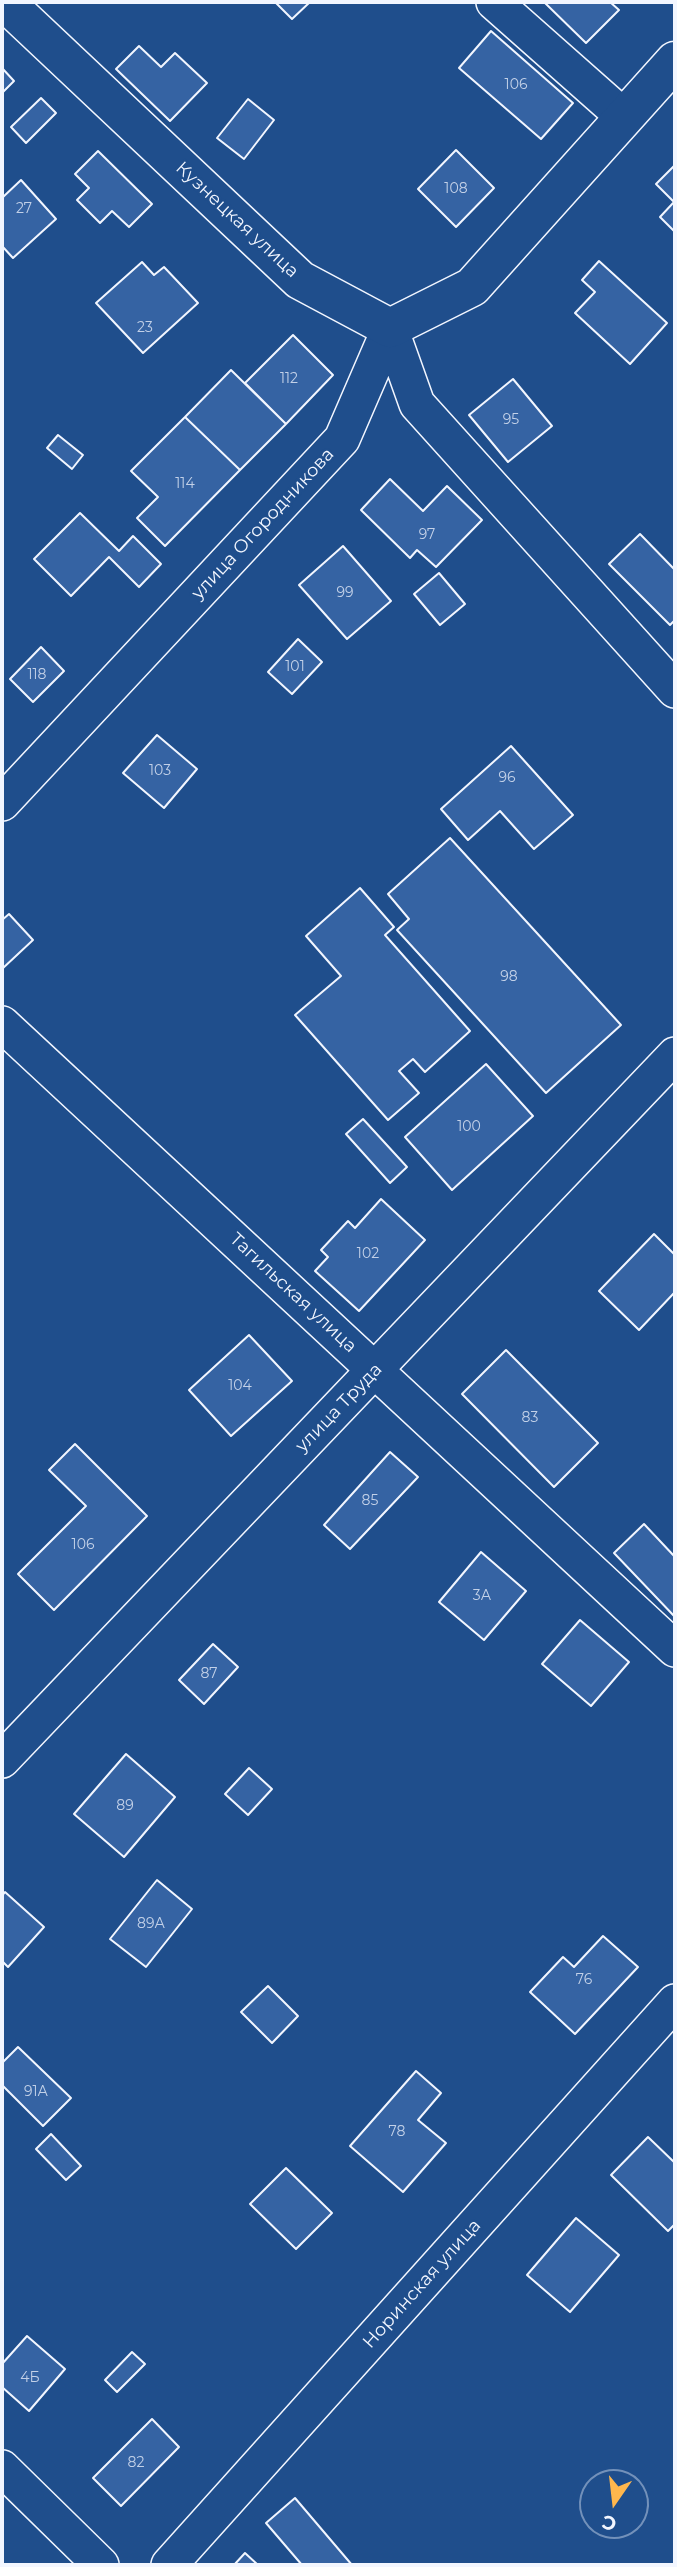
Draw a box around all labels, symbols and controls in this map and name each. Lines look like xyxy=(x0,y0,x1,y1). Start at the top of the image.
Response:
house number: 106 xyxy=(505,77,527,93)
street label: Кузнецкая улица xyxy=(171,158,303,282)
house number: 108 xyxy=(444,181,468,197)
house number: 27 xyxy=(16,201,32,217)
house number: 23 xyxy=(137,320,153,336)
house number: 112 xyxy=(280,371,298,387)
house number: 95 xyxy=(503,412,519,428)
street label: улица Огородникова xyxy=(187,444,339,604)
house number: 114 xyxy=(175,476,195,492)
house number: 97 xyxy=(419,527,435,543)
house number: 99 xyxy=(336,585,354,601)
house number: 101 xyxy=(285,659,305,675)
house number: 118 xyxy=(27,667,47,683)
house number: 103 xyxy=(149,763,171,779)
house number: 96 xyxy=(498,770,516,786)
house number: 98 xyxy=(500,969,518,985)
house number: 100 xyxy=(457,1119,481,1135)
street label: Тагильская улица xyxy=(225,1229,361,1357)
house number: 102 xyxy=(357,1246,379,1262)
street label: улица Труда xyxy=(291,1359,387,1457)
house number: 104 xyxy=(228,1378,252,1394)
house number: 83 xyxy=(522,1410,538,1426)
house number: 85 xyxy=(362,1493,378,1509)
house number: 106 xyxy=(72,1537,94,1553)
house number: 3А xyxy=(473,1588,491,1604)
house number: 87 xyxy=(200,1666,218,1682)
house number: 89 xyxy=(116,1798,134,1814)
house number: 89А xyxy=(137,1916,165,1932)
house number: 76 xyxy=(576,1972,592,1988)
house number: 91А xyxy=(24,2084,48,2100)
house number: 78 xyxy=(389,2124,405,2140)
street label: Норинская улица xyxy=(358,2215,486,2353)
house number: 4Б xyxy=(20,2370,40,2386)
house number: 82 xyxy=(128,2455,144,2471)
north arrow xyxy=(579,2469,649,2539)
text: С xyxy=(600,2510,619,2536)

